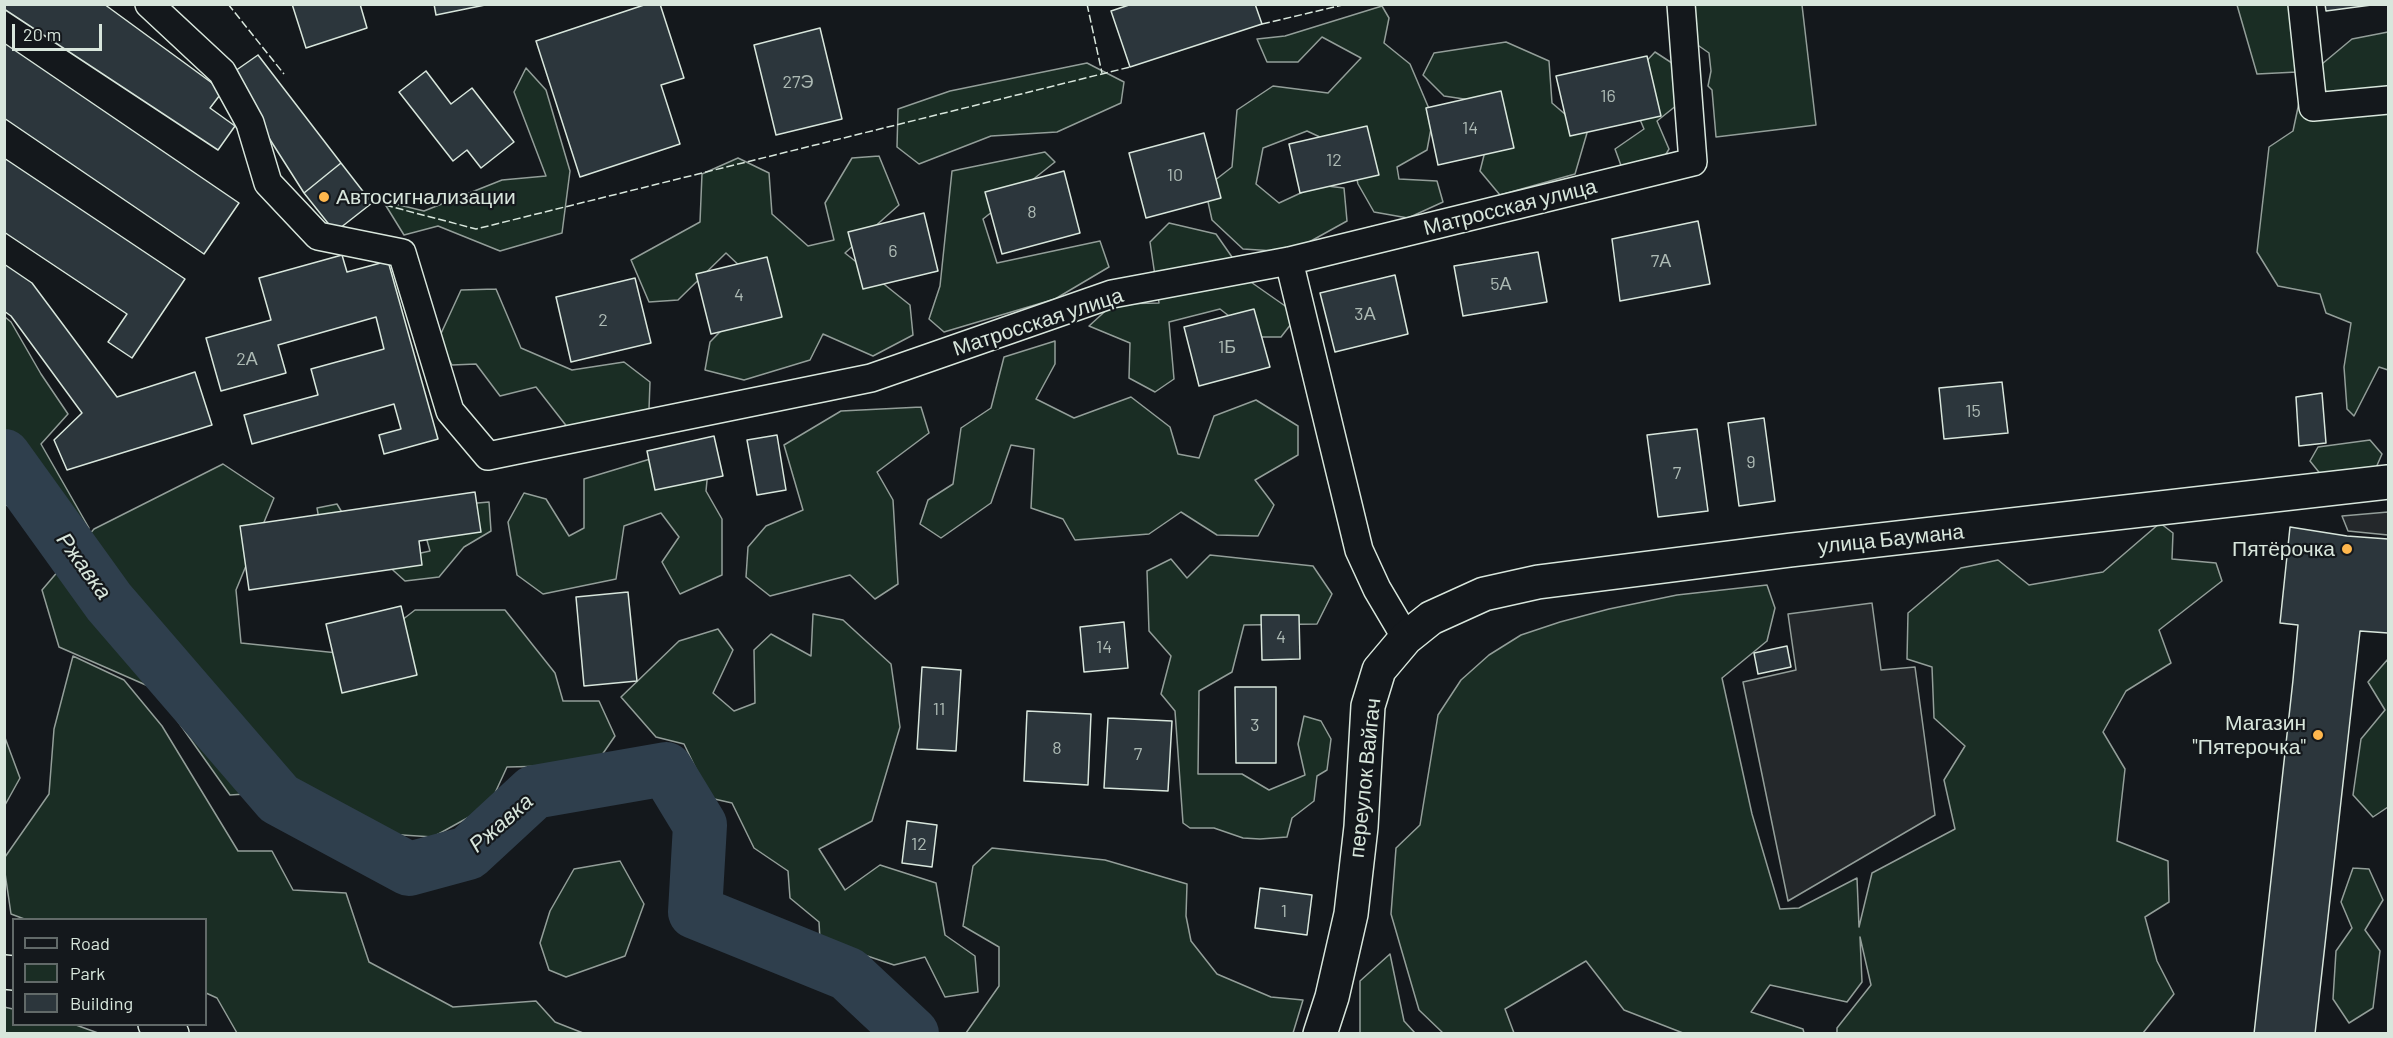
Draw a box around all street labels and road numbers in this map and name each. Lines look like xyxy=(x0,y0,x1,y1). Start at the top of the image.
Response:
street label: Матросская улица xyxy=(1421,173,1599,241)
street label: Матросская улица xyxy=(950,283,1126,361)
street label: улица Баумана xyxy=(1817,519,1965,559)
street label: переулок Вайгач xyxy=(1344,697,1386,859)

